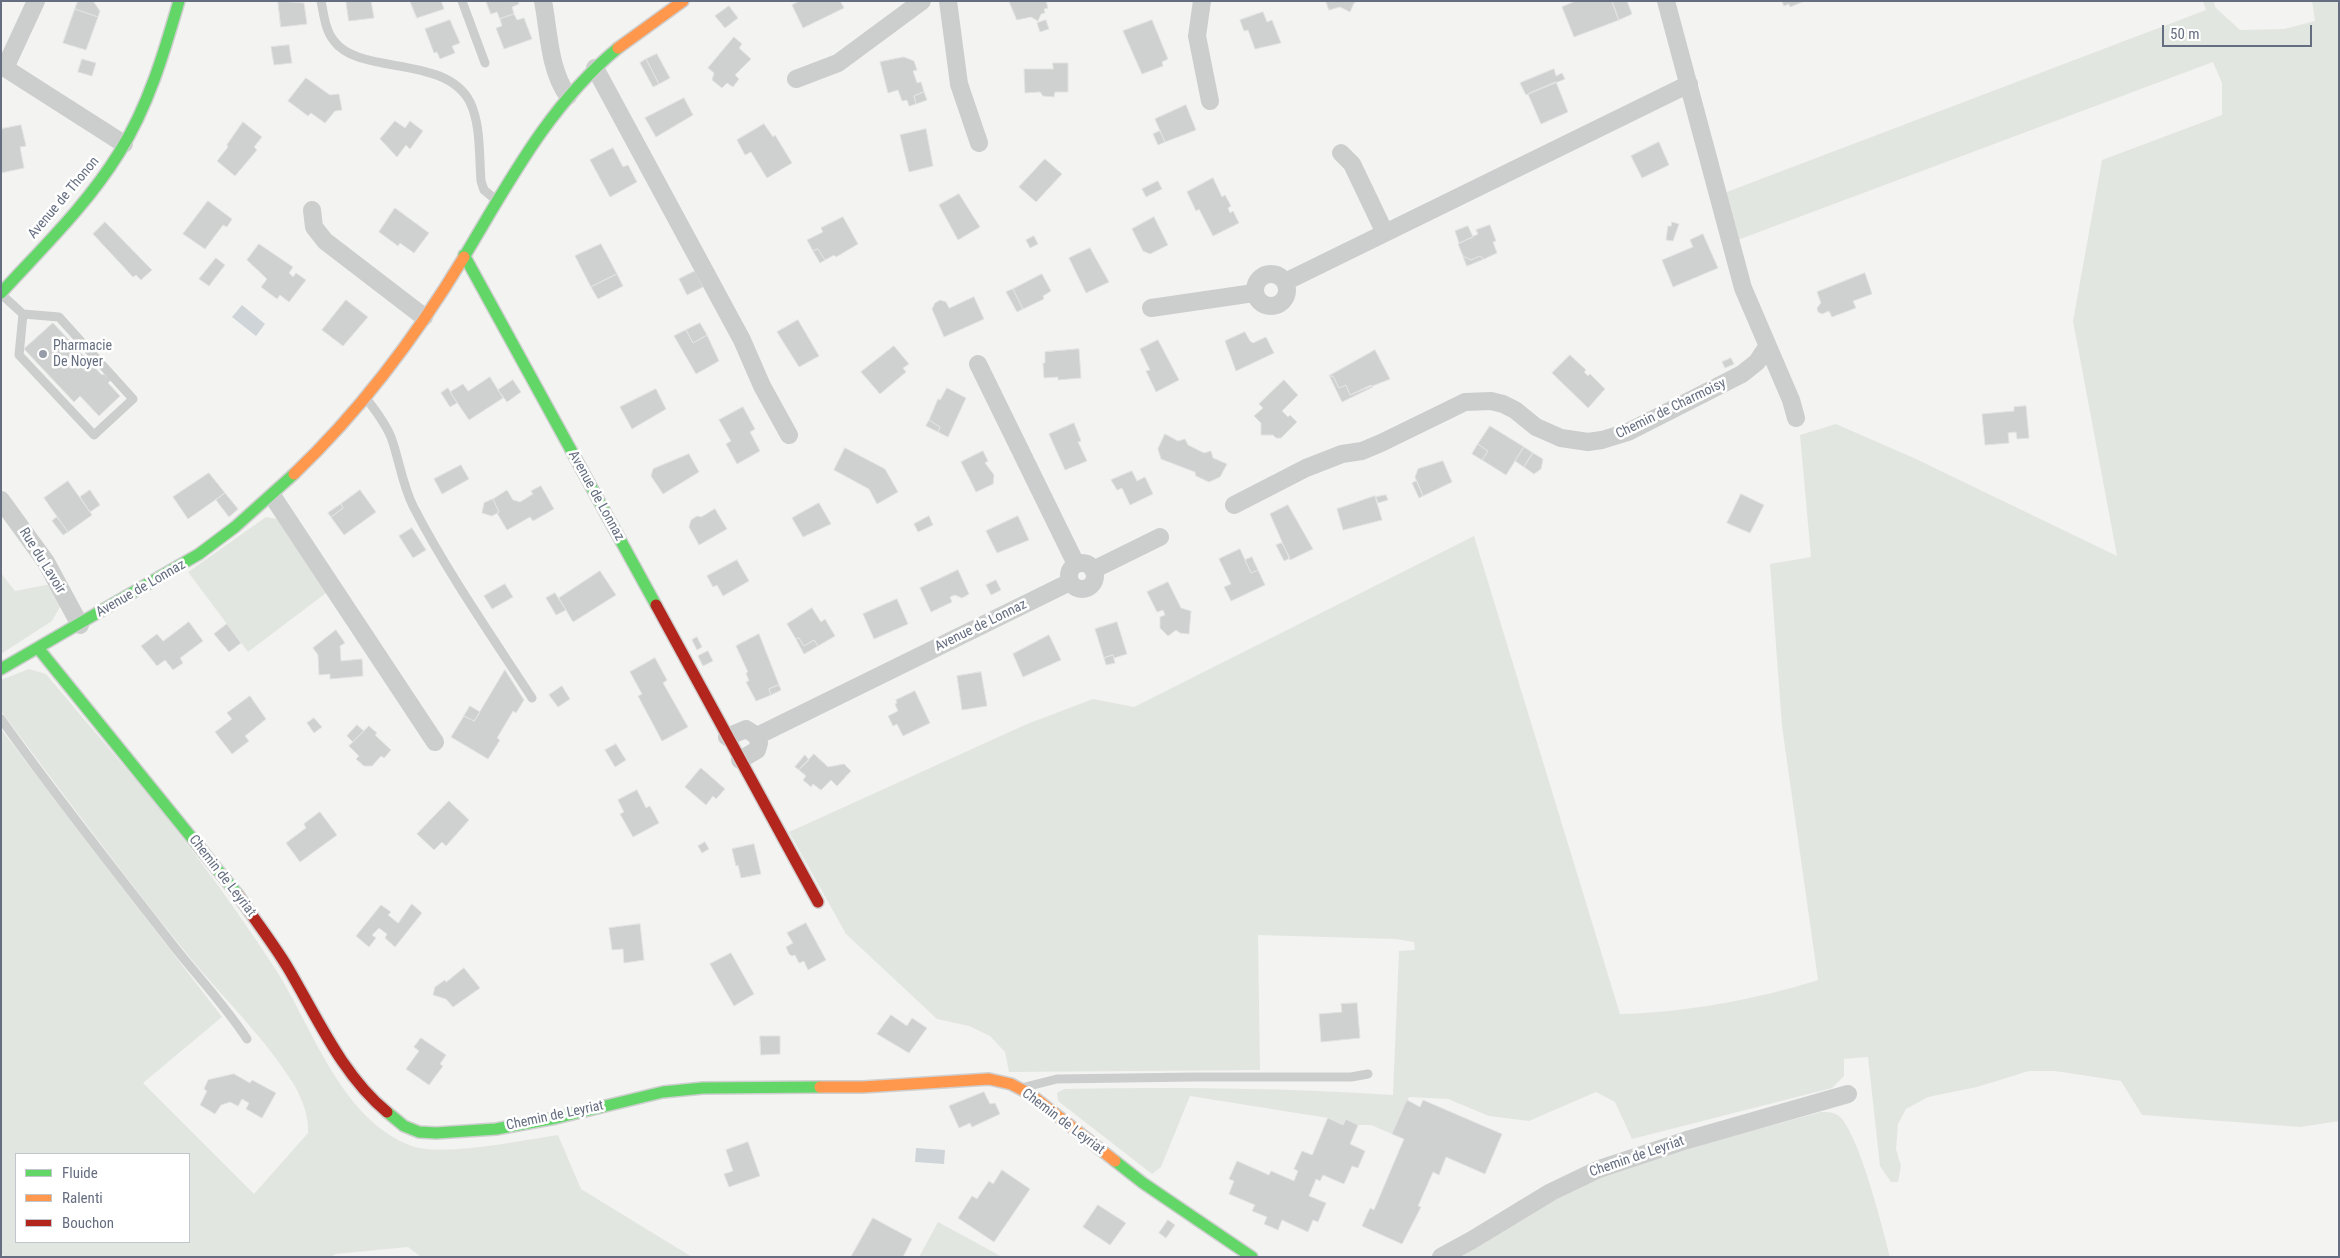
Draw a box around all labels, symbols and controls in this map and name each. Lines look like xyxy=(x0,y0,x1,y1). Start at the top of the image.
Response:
scale bar xyxy=(2165,15,2315,47)
text: 50 m xyxy=(2170,25,2200,43)
street label: Avenue de Thonon xyxy=(25,154,103,242)
place label: Pharmacie De Noyer xyxy=(53,338,112,371)
marker: Pharmacie De Noyer xyxy=(37,348,49,360)
street label: Chemin de Charmoisy xyxy=(1613,375,1729,443)
street label: Avenue de Lonnaz xyxy=(564,448,628,544)
street label: Rue du Lavoir xyxy=(15,525,69,597)
street label: Avenue de Lonnaz xyxy=(93,557,189,621)
street label: Avenue de Lonnaz xyxy=(932,596,1030,656)
street label: Chemin de Leyriat xyxy=(185,832,259,920)
street label: Chemin de Leyriat xyxy=(1018,1085,1108,1159)
street label: Chemin de Leyriat xyxy=(505,1097,605,1135)
street label: Chemin de Leyriat xyxy=(1587,1133,1687,1181)
legend xyxy=(15,1153,190,1243)
text: Fluide xyxy=(62,1164,98,1182)
text: Ralenti xyxy=(62,1189,103,1207)
text: Bouchon xyxy=(62,1214,114,1232)

